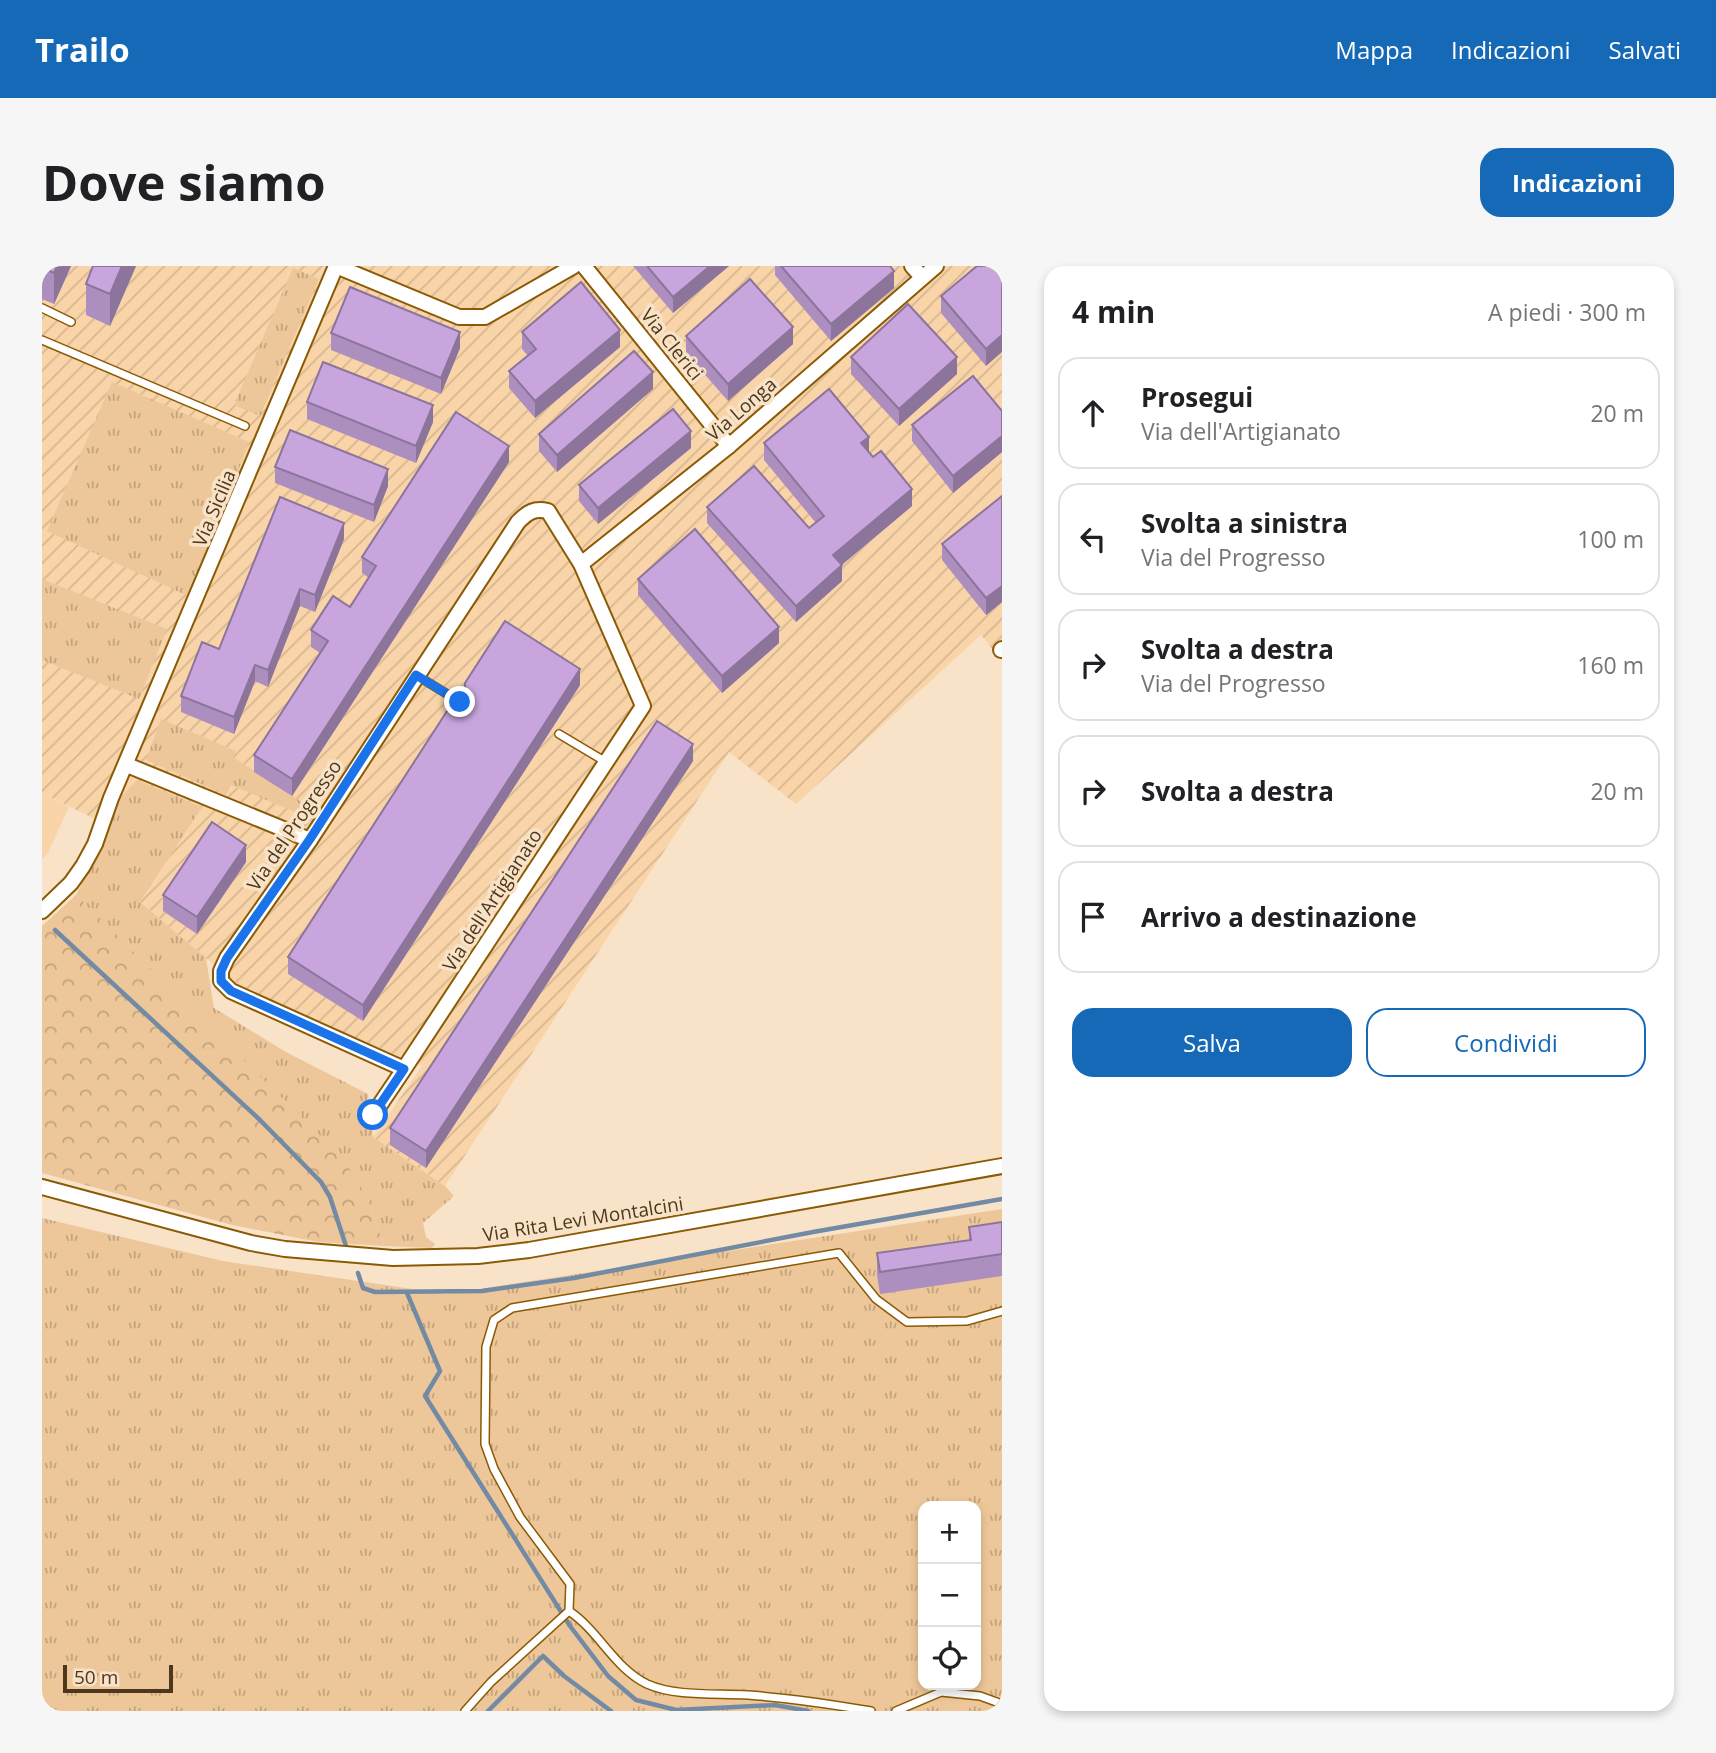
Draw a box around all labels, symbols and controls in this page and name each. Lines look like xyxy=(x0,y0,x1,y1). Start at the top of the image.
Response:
text: Trailo xyxy=(35,27,130,72)
text: Mappa xyxy=(1335,33,1413,66)
text: Indicazioni xyxy=(1451,33,1571,66)
text: Salvati xyxy=(1609,33,1681,66)
button: Indicazioni xyxy=(1480,148,1674,217)
text: Dove siamo xyxy=(42,149,326,215)
text: 4 min xyxy=(1072,291,1155,332)
text: A piedi · 300 m xyxy=(1488,296,1646,328)
street label: Via Clerici xyxy=(635,303,709,385)
street label: Via Longa xyxy=(700,371,782,447)
text: Prosegui xyxy=(1141,379,1253,415)
icon: ahead xyxy=(1074,394,1112,432)
text: 20 m xyxy=(1590,397,1644,429)
text: Via dell'Artigianato xyxy=(1141,415,1341,447)
street label: Via Sicilia xyxy=(186,466,242,550)
text: Svolta a sinistra xyxy=(1141,505,1348,541)
icon: left xyxy=(1074,520,1112,558)
text: 100 m xyxy=(1577,523,1644,555)
text: Via del Progresso xyxy=(1141,541,1326,573)
text: Svolta a destra xyxy=(1141,631,1334,667)
icon: right xyxy=(1074,646,1112,684)
text: 160 m xyxy=(1577,649,1644,681)
text: Via del Progresso xyxy=(1141,667,1326,699)
route end xyxy=(444,686,475,717)
street label: Via del Progresso xyxy=(241,754,347,896)
icon: right xyxy=(1074,772,1112,810)
text: Svolta a destra xyxy=(1141,773,1334,809)
text: 20 m xyxy=(1590,775,1644,807)
street label: Via dell'Artigianato xyxy=(436,824,548,976)
icon: arrive xyxy=(1074,898,1112,936)
text: Arrivo a destinazione xyxy=(1141,899,1417,935)
button: Salva xyxy=(1072,1008,1352,1077)
button: Condividi xyxy=(1366,1008,1646,1077)
route start xyxy=(357,1099,388,1130)
street label: Via Rita Levi Montalcini xyxy=(481,1190,685,1248)
map controls xyxy=(918,1501,981,1690)
button: + xyxy=(918,1501,981,1564)
button: − xyxy=(918,1564,981,1627)
button: locate xyxy=(918,1627,981,1690)
scale bar xyxy=(63,1662,173,1694)
text: 50 m xyxy=(74,1664,118,1690)

